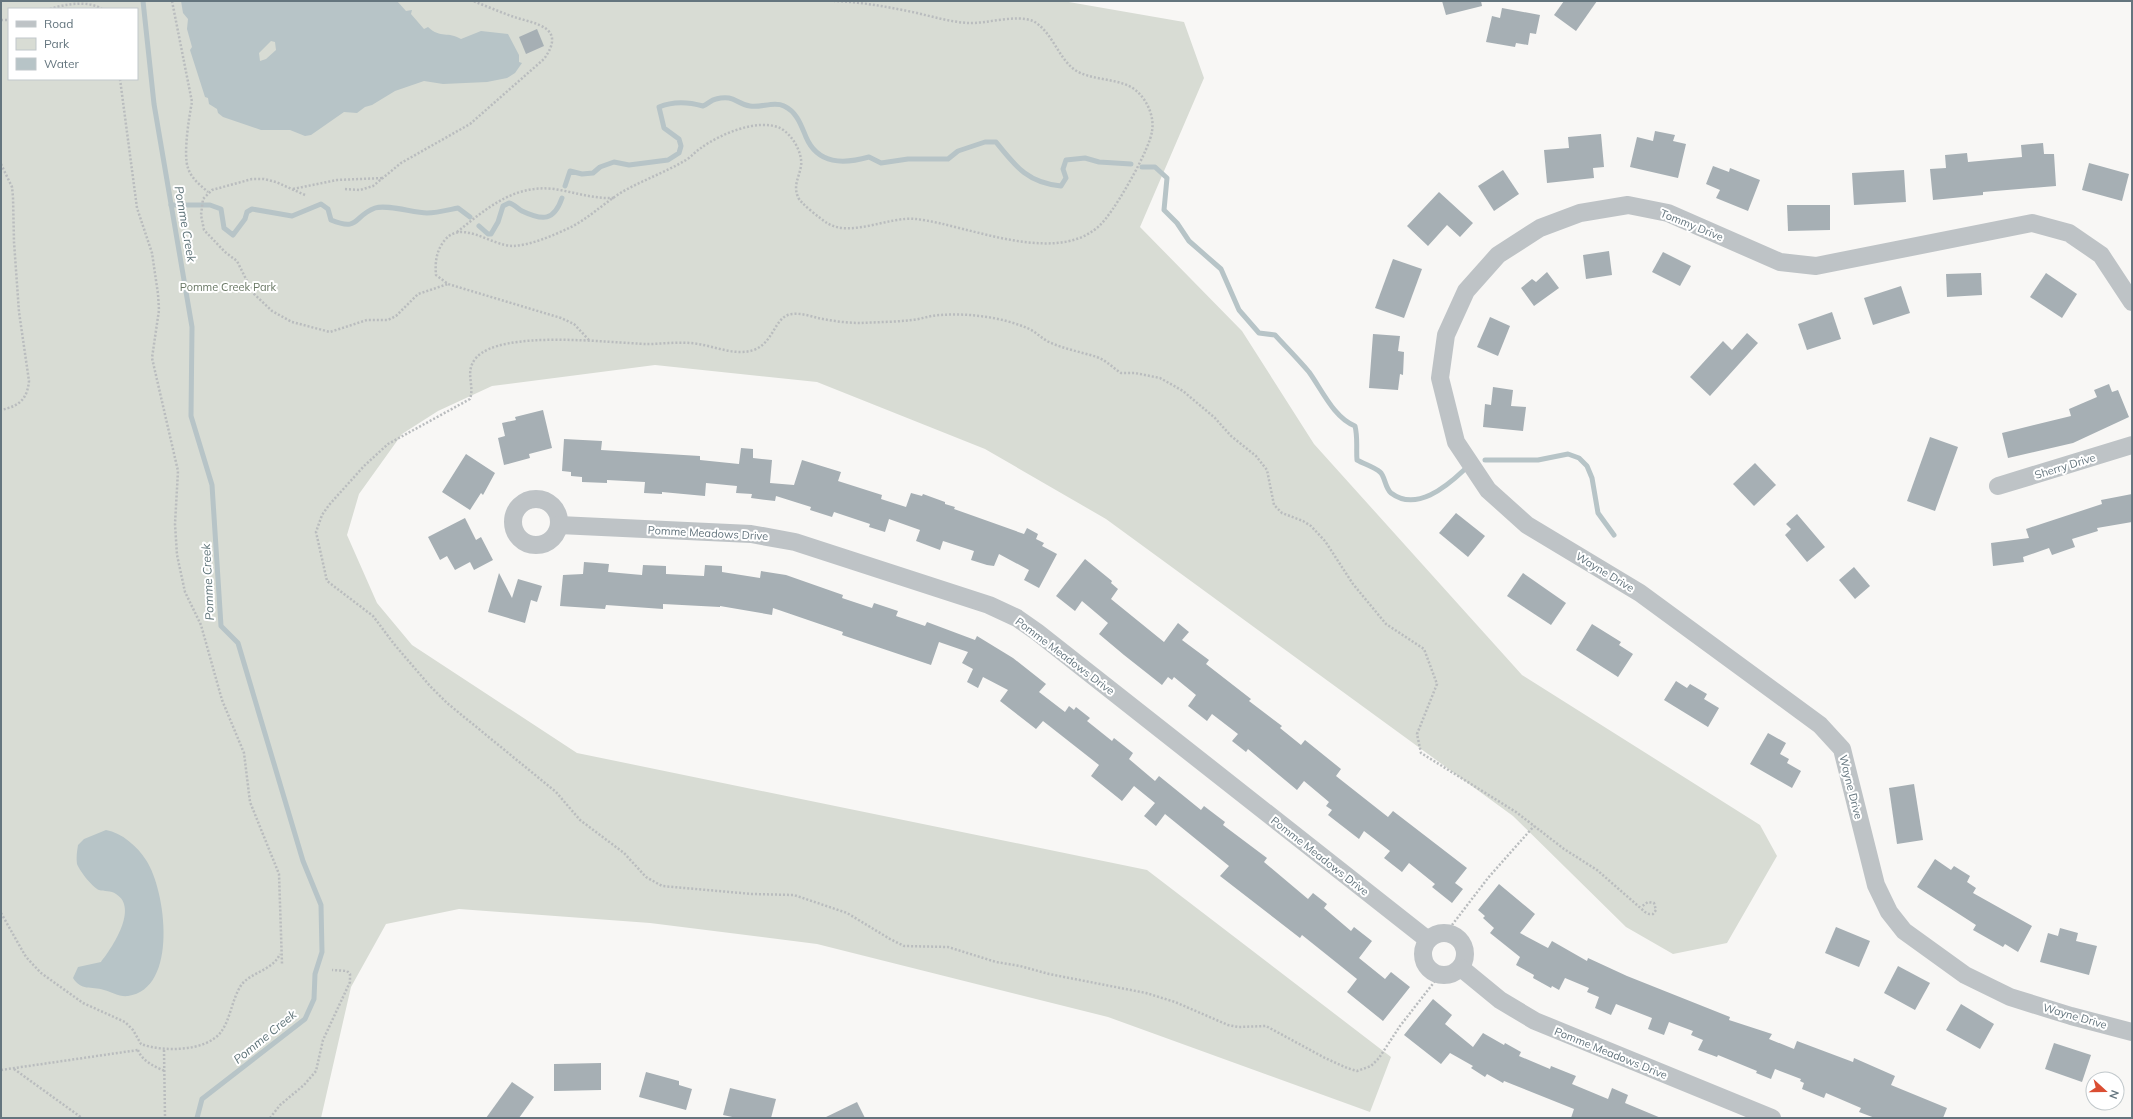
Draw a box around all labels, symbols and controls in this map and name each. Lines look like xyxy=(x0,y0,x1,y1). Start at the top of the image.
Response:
legend xyxy=(8,8,138,80)
text: Road xyxy=(44,16,73,31)
text: Park xyxy=(44,36,70,51)
text: Water xyxy=(44,56,80,71)
water label: Pomme Creek xyxy=(171,185,200,264)
street label: Tommy Drive xyxy=(1658,206,1726,244)
park label: Pomme Creek Park xyxy=(180,280,277,294)
street label: Sherry Drive xyxy=(2033,450,2097,482)
street label: Pomme Meadows Drive xyxy=(647,523,769,543)
water label: Pomme Creek xyxy=(198,542,217,621)
street label: Wayne Drive xyxy=(1573,549,1637,595)
street label: Pomme Meadows Drive xyxy=(1013,614,1117,698)
street label: Wayne Drive xyxy=(1836,753,1866,821)
street label: Pomme Meadows Drive xyxy=(1268,813,1372,899)
street label: Wayne Drive xyxy=(2041,1000,2109,1032)
water label: Pomme Creek xyxy=(230,1006,300,1067)
street label: Pomme Meadows Drive xyxy=(1552,1024,1670,1082)
north arrow xyxy=(2085,1071,2125,1111)
text: N xyxy=(2106,1088,2122,1101)

